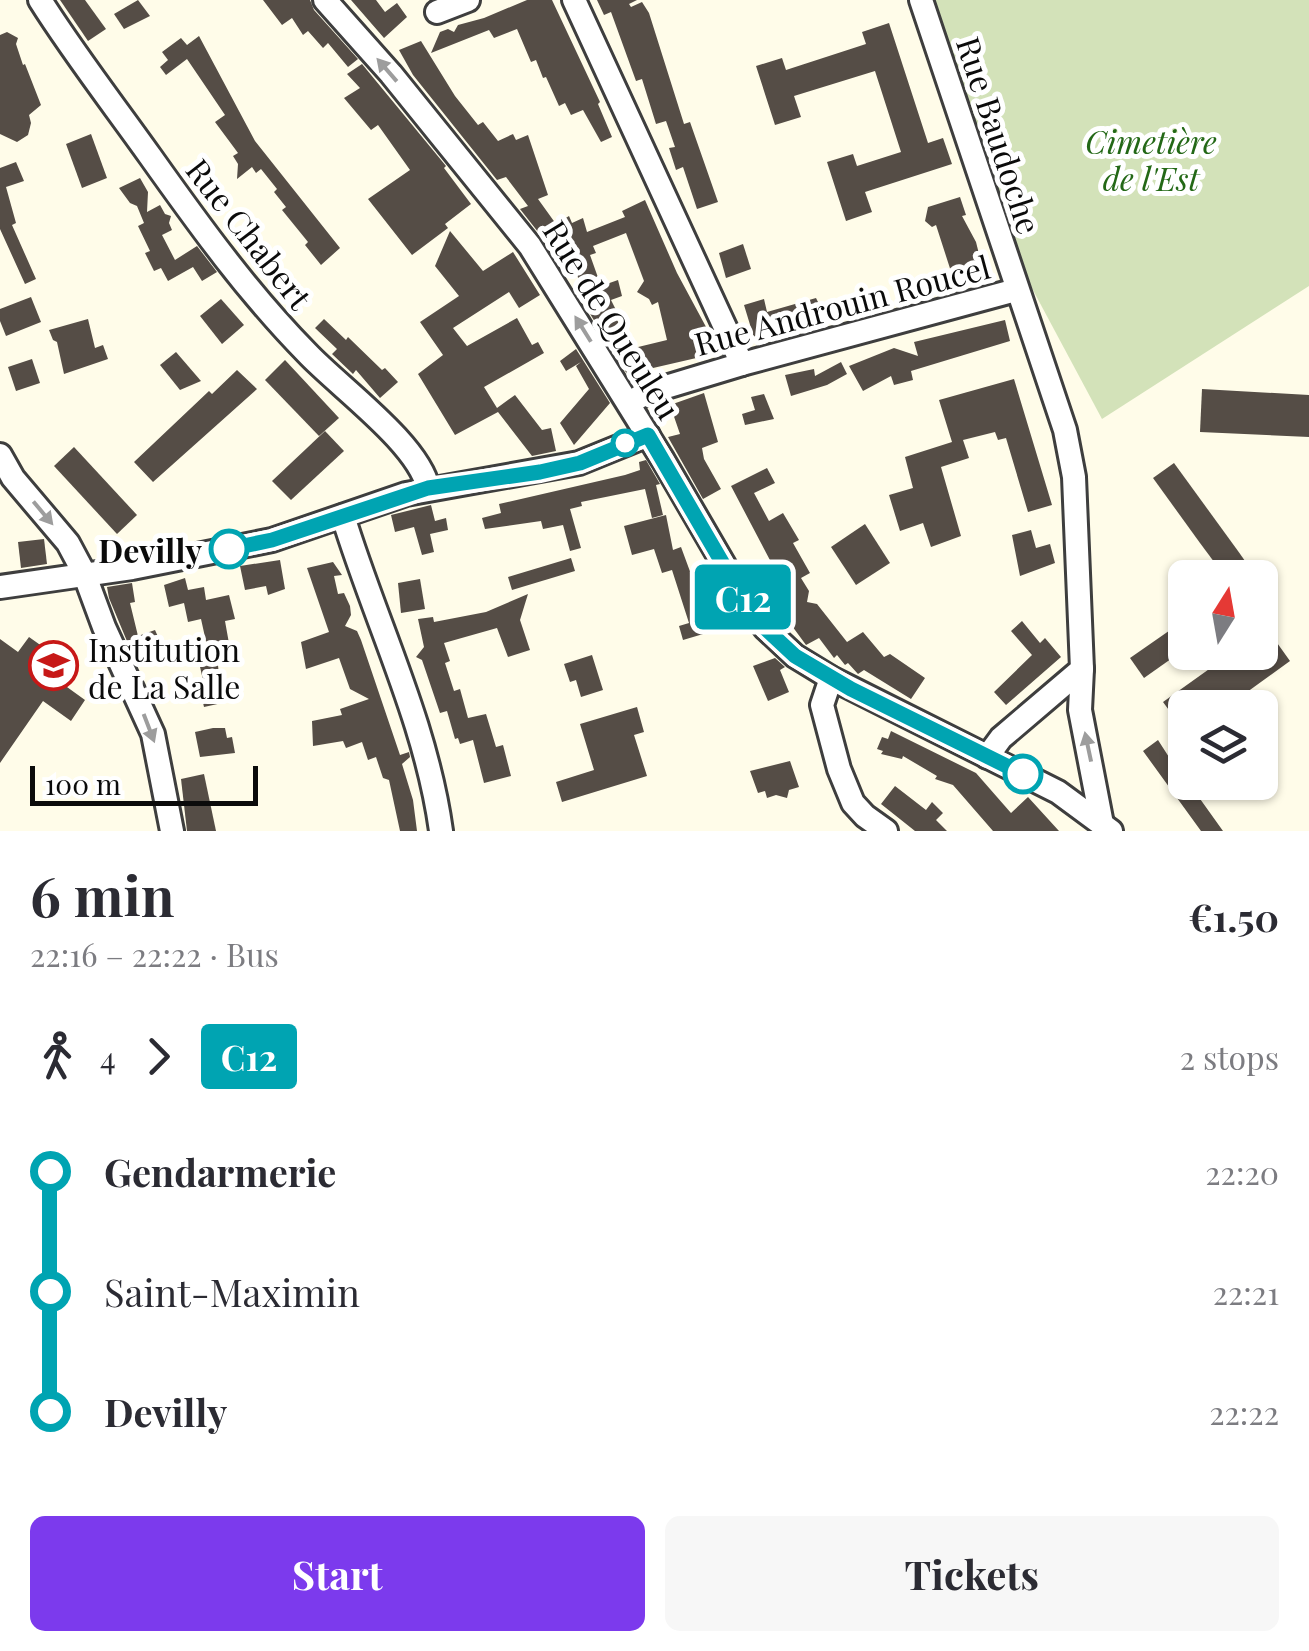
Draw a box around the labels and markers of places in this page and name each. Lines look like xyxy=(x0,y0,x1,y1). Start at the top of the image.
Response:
unlabelled marker xyxy=(612,430,638,456)
place label: Devilly xyxy=(98,528,202,571)
marker: Devilly xyxy=(210,530,248,568)
place label: Institution de La Salle xyxy=(88,627,240,707)
school or university icon: Institution de La Salle xyxy=(27,640,79,692)
unlabelled marker xyxy=(1004,755,1042,793)

